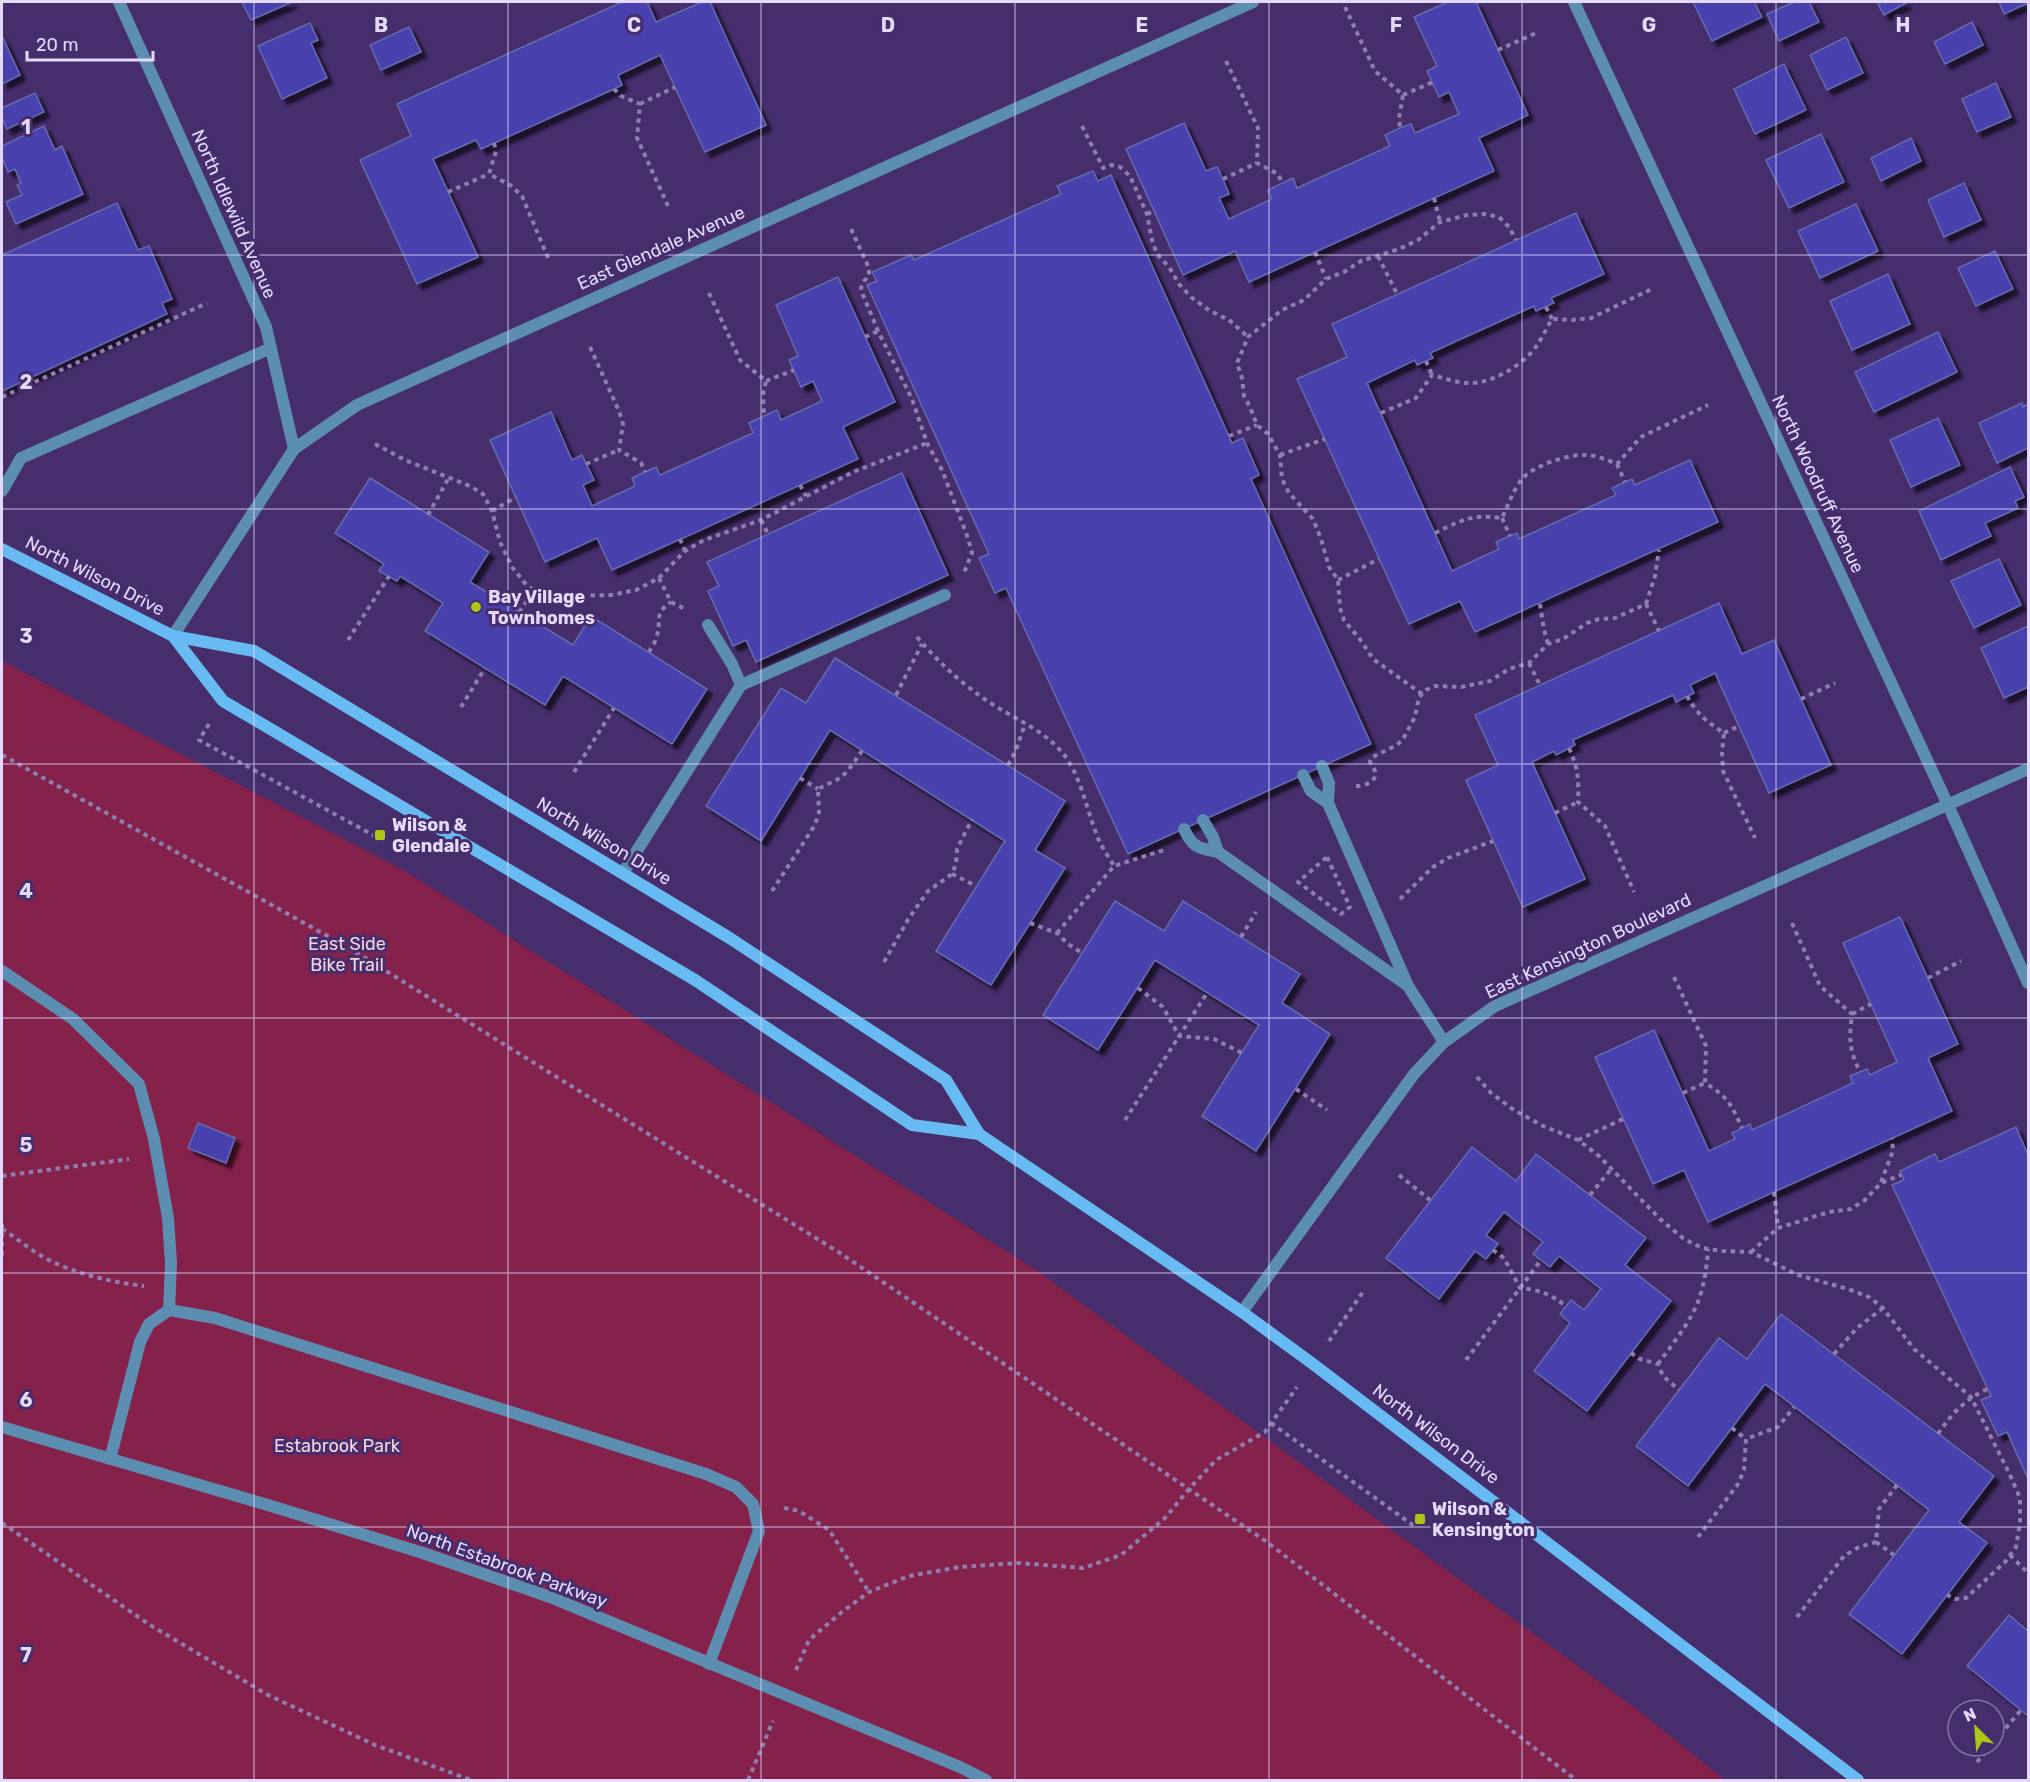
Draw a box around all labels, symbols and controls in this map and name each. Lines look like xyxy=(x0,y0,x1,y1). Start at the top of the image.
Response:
text: B xyxy=(374,13,388,37)
text: C xyxy=(627,13,641,37)
text: D xyxy=(881,13,895,37)
text: E xyxy=(1136,13,1148,37)
text: F xyxy=(1390,13,1402,37)
text: G xyxy=(1642,13,1656,37)
text: H xyxy=(1896,13,1910,37)
scale bar xyxy=(27,24,153,62)
text: 20 m xyxy=(36,34,78,56)
text: 1 xyxy=(21,115,31,139)
street label: North Idlewild Avenue xyxy=(187,126,281,302)
street label: East Glendale Avenue xyxy=(574,201,748,295)
text: 2 xyxy=(20,370,33,394)
street label: North Woodruff Avenue xyxy=(1767,391,1869,577)
street label: North Wilson Drive xyxy=(22,531,168,621)
place label: Bay Village Townhomes xyxy=(488,586,595,629)
marker: Bay Village Townhomes xyxy=(469,600,483,614)
text: 3 xyxy=(19,624,33,648)
street label: North Wilson Drive xyxy=(533,792,675,890)
place label: Wilson & Glendale xyxy=(392,814,470,857)
marker: Wilson & Glendale xyxy=(373,828,387,842)
text: 4 xyxy=(19,879,33,903)
street label: East Kensington Boulevard xyxy=(1481,889,1695,1003)
park label: East Side Bike Trail xyxy=(308,933,386,976)
text: 5 xyxy=(20,1133,33,1157)
street label: North Wilson Drive xyxy=(1368,1379,1504,1489)
text: 6 xyxy=(19,1388,33,1412)
park label: Estabrook Park xyxy=(274,1435,401,1457)
place label: Wilson & Kensington xyxy=(1432,1498,1535,1541)
marker: Wilson & Kensington xyxy=(1413,1512,1427,1526)
street label: North Estabrook Parkway xyxy=(404,1519,610,1613)
text: 7 xyxy=(20,1643,32,1667)
north arrow xyxy=(1946,1698,2006,1758)
text: N xyxy=(1961,1704,1979,1726)

